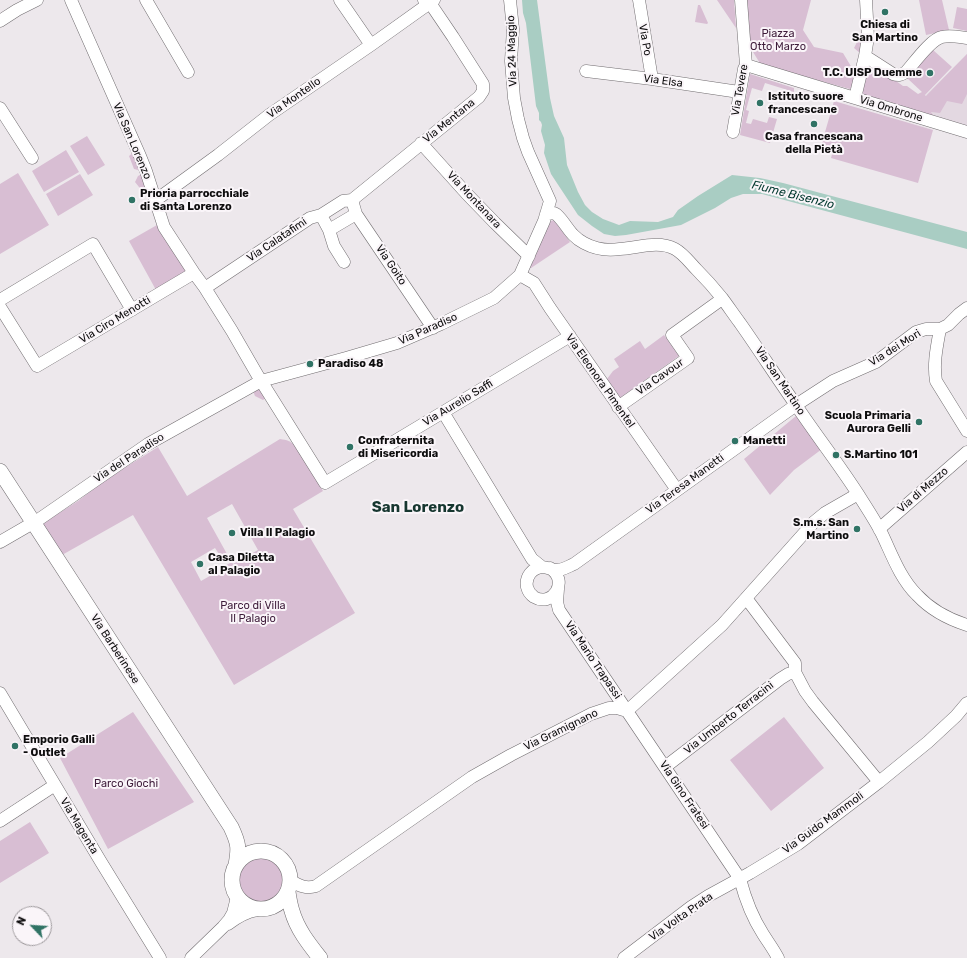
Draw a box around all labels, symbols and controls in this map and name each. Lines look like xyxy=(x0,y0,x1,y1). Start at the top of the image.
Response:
marker: Chiesa di San Martino xyxy=(880,7,890,17)
street label: Via 24 Maggio xyxy=(504,15,520,87)
place label: Chiesa di San Martino xyxy=(852,18,918,44)
street label: Via Po xyxy=(636,23,654,57)
park label: Piazza Otto Marzo xyxy=(750,27,806,53)
street label: Via Tevere xyxy=(729,63,751,117)
place label: T.C. UISP Duemme xyxy=(823,66,922,80)
marker: T.C. UISP Duemme xyxy=(925,68,935,78)
street label: Via Elsa xyxy=(642,72,684,90)
street label: Via Montello xyxy=(265,75,323,121)
place label: Istituto suore francescane xyxy=(768,90,844,116)
street label: Via Ombrone xyxy=(858,93,924,125)
street label: Via Mentana xyxy=(420,96,478,146)
marker: Istituto suore francescane xyxy=(755,98,765,108)
street label: Via San Lorenzo xyxy=(110,101,154,181)
marker: Casa francescana della Pietà xyxy=(809,119,819,129)
place label: Casa francescana della Pietà xyxy=(765,130,863,156)
street label: Via Montanara xyxy=(444,169,504,231)
water label: Fiume Bisenzio xyxy=(750,178,836,212)
place label: Prioria parrocchiale di Santa Lorenzo xyxy=(140,187,249,213)
marker: Prioria parrocchiale di Santa Lorenzo xyxy=(127,195,137,205)
street label: Via Calatafimi xyxy=(245,215,309,265)
street label: Via Goito xyxy=(373,242,409,288)
street label: Via Ciro Menotti xyxy=(77,294,153,346)
street label: Via Paradiso xyxy=(397,310,459,348)
street label: Via dei Mori xyxy=(867,327,923,369)
street label: Via Eleonora Pimentel xyxy=(563,331,637,431)
street label: Via San Martino xyxy=(752,344,808,418)
street label: Via Cavour xyxy=(634,356,686,398)
place label: Paradiso 48 xyxy=(318,357,383,371)
marker: Paradiso 48 xyxy=(305,359,315,369)
street label: Via Aurelio Saffi xyxy=(421,377,495,429)
place label: Scuola Primaria Aurora Gelli xyxy=(825,409,911,435)
marker: Scuola Primaria Aurora Gelli xyxy=(914,417,924,427)
street label: Via del Paradiso xyxy=(91,430,167,486)
place label: Confraternita di Misericordia xyxy=(358,434,438,460)
place label: Manetti xyxy=(743,434,786,448)
marker: Manetti xyxy=(730,436,740,446)
marker: Confraternita di Misericordia xyxy=(345,442,355,452)
place label: S.Martino 101 xyxy=(844,448,918,462)
marker: S.Martino 101 xyxy=(831,450,841,460)
street label: Via Teresa Manetti xyxy=(643,451,727,517)
street label: Via di Mezzo xyxy=(895,464,951,516)
district label: San Lorenzo xyxy=(372,499,464,517)
place label: S.m.s. San Martino xyxy=(793,516,849,542)
marker: S.m.s. San Martino xyxy=(852,524,862,534)
place label: Villa Il Palagio xyxy=(240,526,315,540)
marker: Villa Il Palagio xyxy=(227,528,237,538)
place label: Casa Diletta al Palagio xyxy=(208,551,275,577)
marker: Casa Diletta al Palagio xyxy=(195,559,205,569)
park label: Parco di Villa Il Palagio xyxy=(220,599,286,625)
street label: Via Barberinese xyxy=(88,612,142,686)
street label: Via Mario Trapassi xyxy=(562,618,624,702)
street label: Via Umberto Terracini xyxy=(682,679,776,757)
street label: Via Gramignano xyxy=(522,706,600,754)
place label: Emporio Galli - Outlet xyxy=(23,733,95,759)
marker: Emporio Galli - Outlet xyxy=(10,741,20,751)
street label: Via Gino Fratesi xyxy=(656,758,712,832)
park label: Parco Giochi xyxy=(94,777,158,791)
street label: Via Guido Mammoli xyxy=(780,789,866,857)
street label: Via Magenta xyxy=(57,796,101,856)
street label: Via Volta Prata xyxy=(647,890,715,944)
north arrow xyxy=(12,906,52,946)
text: N xyxy=(14,915,29,927)

